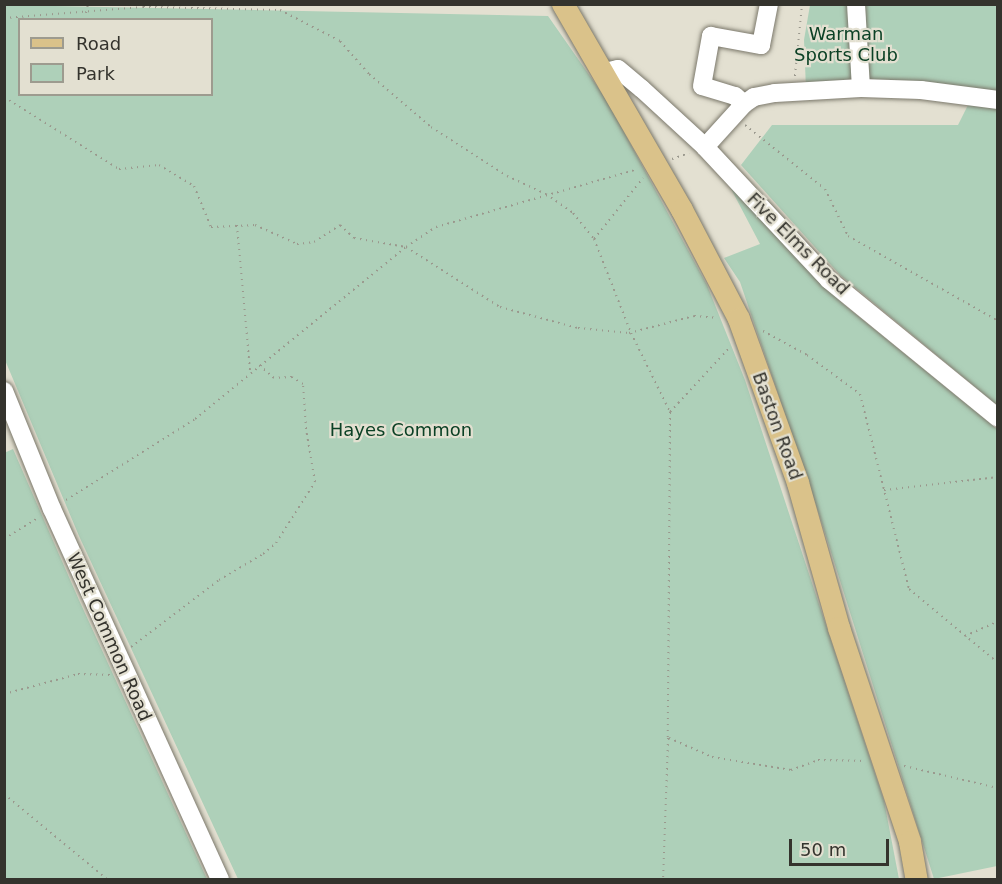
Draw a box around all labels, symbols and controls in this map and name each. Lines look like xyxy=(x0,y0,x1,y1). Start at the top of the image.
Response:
legend xyxy=(18,18,213,96)
park label: Warman Sports Club xyxy=(794,24,898,66)
text: Road xyxy=(76,33,121,54)
text: Park xyxy=(76,63,115,84)
street label: Five Elms Road xyxy=(742,188,854,300)
street label: Baston Road xyxy=(748,369,806,483)
park label: Hayes Common xyxy=(330,419,472,441)
street label: West Common Road xyxy=(62,550,156,724)
scale bar xyxy=(792,827,892,865)
text: 50 m xyxy=(800,839,846,860)

